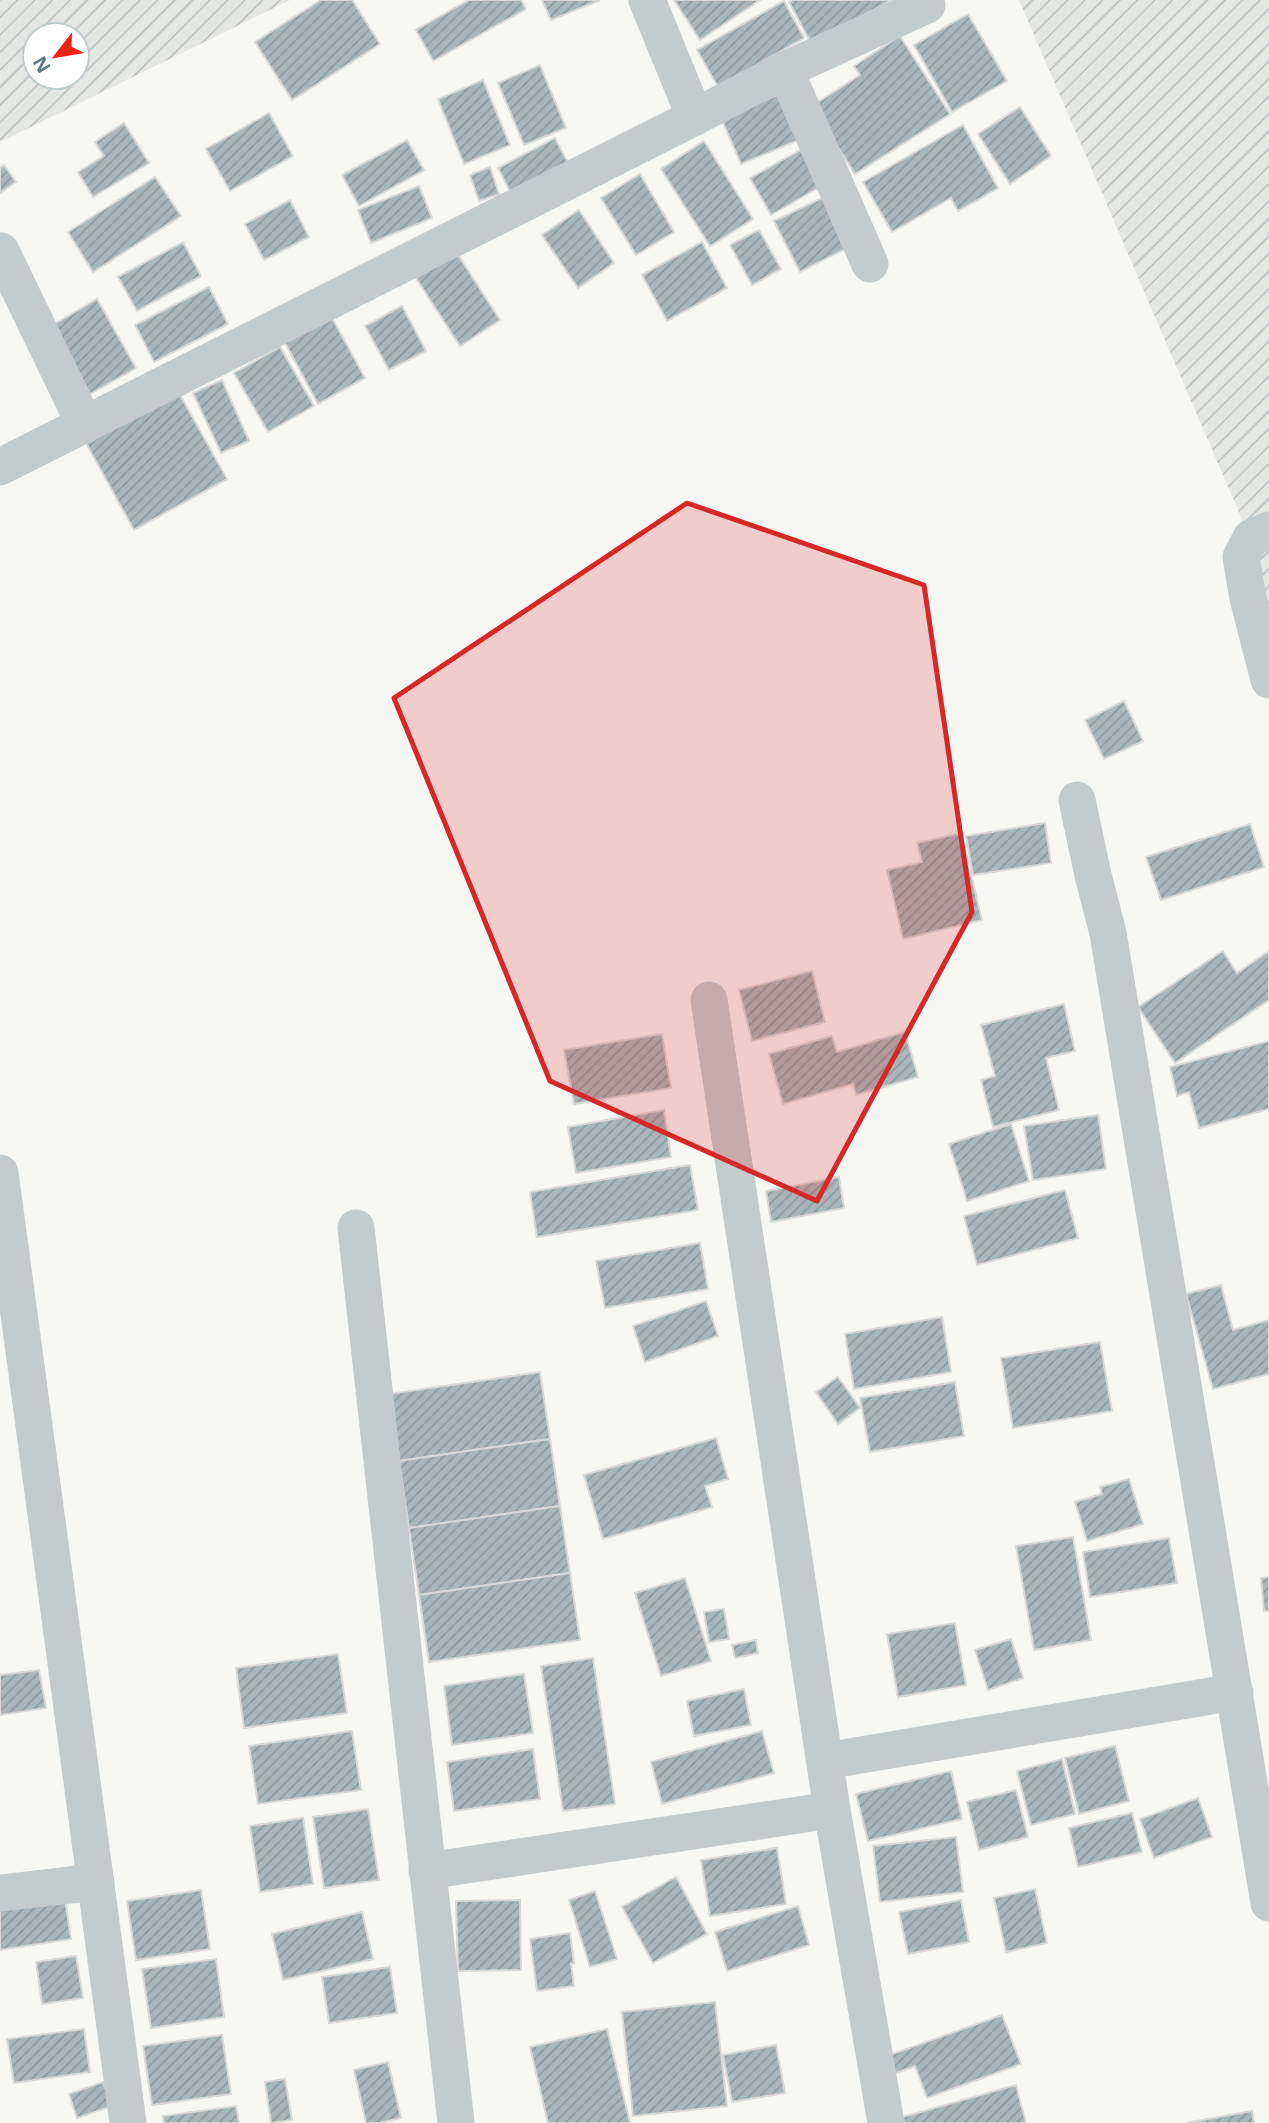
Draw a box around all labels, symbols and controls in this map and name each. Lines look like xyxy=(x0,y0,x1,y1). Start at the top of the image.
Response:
north arrow xyxy=(21,21,91,91)
text: N xyxy=(26,51,57,78)

